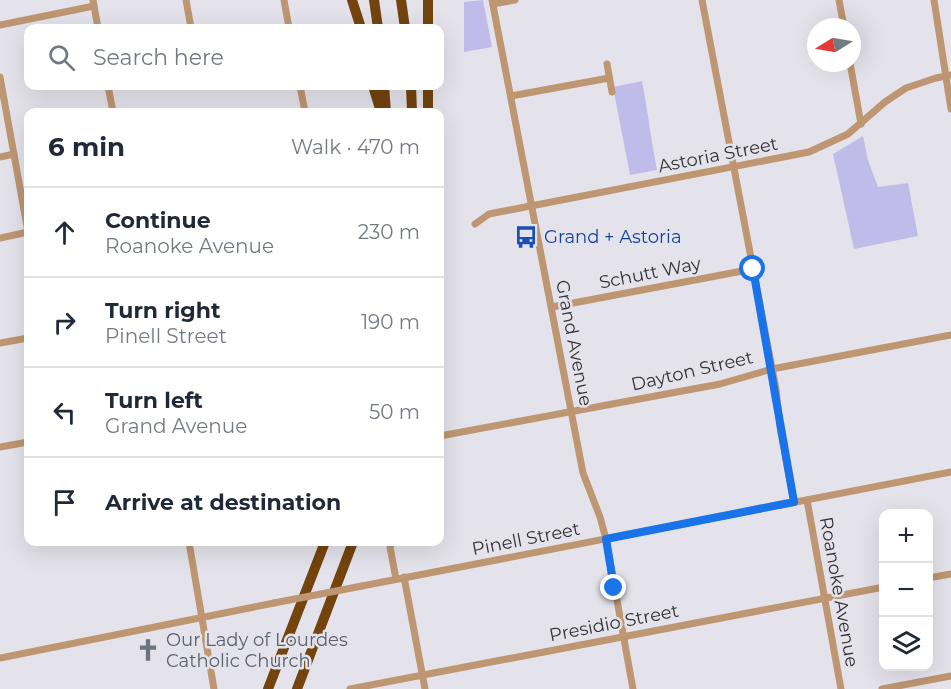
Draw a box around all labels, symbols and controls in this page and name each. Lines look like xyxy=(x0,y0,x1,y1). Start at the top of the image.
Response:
north arrow xyxy=(807,18,861,72)
search box xyxy=(24,24,444,90)
icon: search xyxy=(45,41,78,74)
text: Search here xyxy=(93,44,224,71)
text: 6 min xyxy=(48,131,125,163)
street label: Astoria Street xyxy=(656,133,780,177)
text: Walk · 470 m xyxy=(291,135,420,159)
text: Continue xyxy=(105,207,211,234)
icon: ahead xyxy=(48,216,81,249)
text: 230 m xyxy=(358,220,420,244)
bus stop icon: Grand + Astoria xyxy=(513,224,539,250)
place label: Grand + Astoria xyxy=(544,226,682,248)
text: Roanoke Avenue xyxy=(105,234,274,258)
street label: Schutt Way xyxy=(597,252,703,294)
route start xyxy=(739,255,765,281)
street label: Grand Avenue xyxy=(551,278,597,408)
text: Turn right xyxy=(105,297,220,324)
icon: right xyxy=(48,306,81,339)
text: 190 m xyxy=(361,310,420,334)
text: Pinell Street xyxy=(105,324,227,348)
street label: Dayton Street xyxy=(629,346,755,396)
text: Turn left xyxy=(105,387,203,414)
icon: left xyxy=(48,396,81,429)
text: 50 m xyxy=(369,400,420,424)
text: Grand Avenue xyxy=(105,414,247,438)
icon: arrive xyxy=(48,486,81,519)
text: Arrive at destination xyxy=(105,489,341,516)
map controls xyxy=(879,509,933,671)
button: + xyxy=(879,509,933,563)
street label: Roanoke Avenue xyxy=(815,515,863,669)
street label: Pinell Street xyxy=(470,518,582,560)
button: − xyxy=(879,563,933,617)
route end xyxy=(600,574,626,600)
street label: Presidio Street xyxy=(547,600,681,646)
button: layers xyxy=(879,617,933,671)
place label: Our Lady of Lourdes Catholic Church xyxy=(166,629,348,672)
church icon: Our Lady of Lourdes Catholic Church xyxy=(135,637,161,663)

